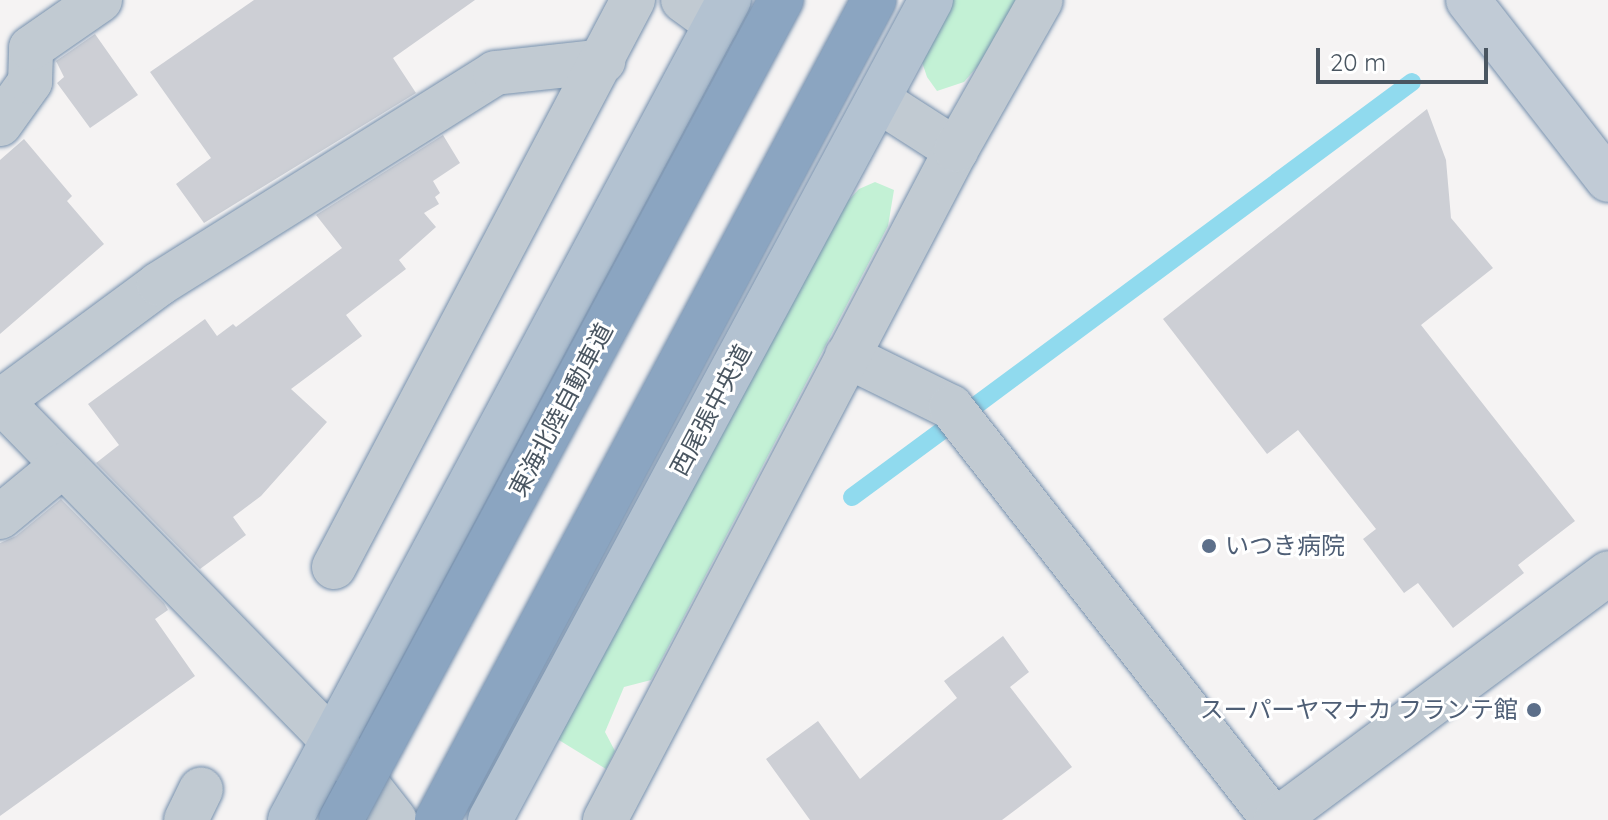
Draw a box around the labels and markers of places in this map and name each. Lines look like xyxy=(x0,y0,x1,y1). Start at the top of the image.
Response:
place label: いつき病院 xyxy=(1225,532,1345,560)
marker: いつき病院 xyxy=(1200,537,1218,555)
place label: スーパーヤマナカ フランテ館 xyxy=(1199,696,1518,724)
marker: スーパーヤマナカ フランテ館 xyxy=(1525,701,1543,719)

